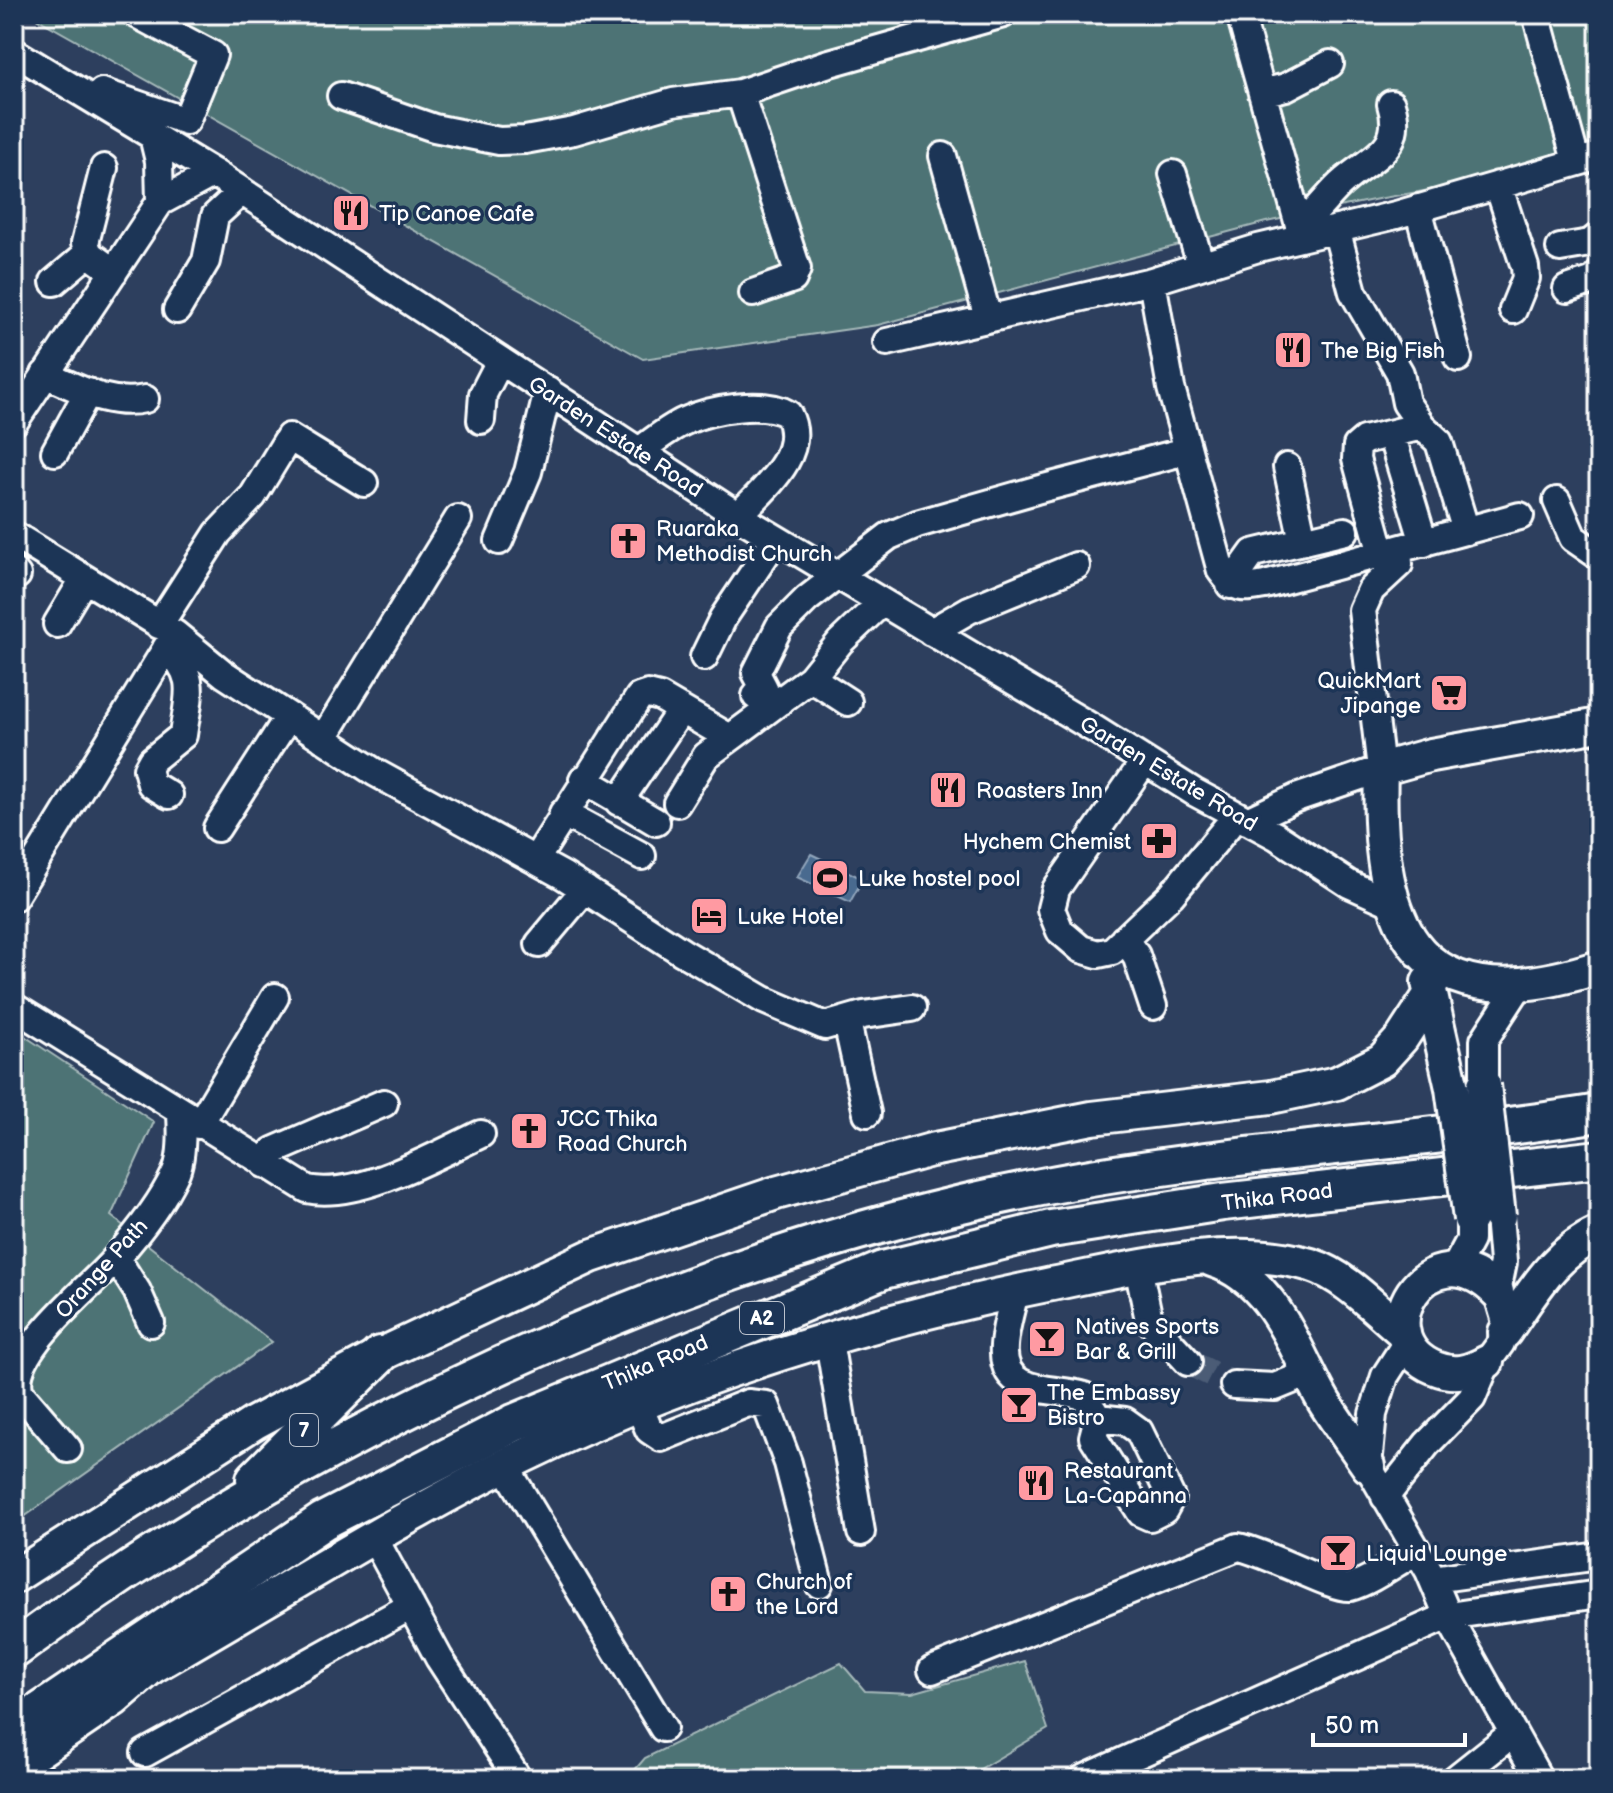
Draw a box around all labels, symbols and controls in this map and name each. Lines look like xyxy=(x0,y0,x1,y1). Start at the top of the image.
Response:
restaurant icon: Tip Canoe Cafe xyxy=(330,192,372,234)
place label: Tip Canoe Cafe xyxy=(379,201,534,228)
restaurant icon: The Big Fish xyxy=(1272,329,1314,371)
place label: The Big Fish xyxy=(1321,338,1445,365)
street label: Garden Estate Road xyxy=(523,371,708,504)
place label: Ruaraka Methodist Church xyxy=(656,516,832,568)
church icon: Ruaraka Methodist Church xyxy=(607,520,649,562)
place label: QuickMart Jipange xyxy=(1318,668,1421,720)
supermarket icon: QuickMart Jipange xyxy=(1428,672,1470,714)
street label: Garden Estate Road xyxy=(1074,711,1262,838)
restaurant icon: Roasters Inn xyxy=(927,769,969,811)
place label: Roasters Inn xyxy=(976,778,1103,805)
pharmacy icon: Hychem Chemist xyxy=(1138,820,1180,862)
place label: Hychem Chemist xyxy=(963,829,1131,856)
sports icon: Luke hostel pool xyxy=(809,857,851,899)
place label: Luke hostel pool xyxy=(858,866,1021,893)
hotel icon: Luke Hotel xyxy=(688,895,730,937)
place label: Luke Hotel xyxy=(737,904,844,931)
place label: JCC Thika Road Church xyxy=(557,1106,687,1158)
church icon: JCC Thika Road Church xyxy=(508,1110,550,1152)
street label: Thika Road xyxy=(1220,1177,1334,1218)
street label: Orange Path xyxy=(50,1213,154,1325)
road number: A2 xyxy=(740,1302,784,1334)
place label: Natives Sports Bar & Grill xyxy=(1075,1314,1219,1366)
bar icon: Natives Sports Bar & Grill xyxy=(1026,1318,1068,1360)
street label: Thika Road xyxy=(599,1329,712,1398)
place label: The Embassy Bistro xyxy=(1047,1380,1180,1432)
bar icon: The Embassy Bistro xyxy=(998,1384,1040,1426)
road number: 7 xyxy=(290,1414,318,1446)
place label: Restaurant La-Capanna xyxy=(1064,1458,1187,1510)
restaurant icon: Restaurant La-Capanna xyxy=(1015,1462,1057,1504)
bar icon: Liquid Lounge xyxy=(1317,1532,1359,1574)
place label: Liquid Lounge xyxy=(1366,1541,1507,1568)
place label: Church of the Lord xyxy=(756,1569,853,1621)
church icon: Church of the Lord xyxy=(707,1573,749,1615)
scale bar xyxy=(1313,1697,1465,1747)
text: 50 m xyxy=(1325,1711,1379,1740)

